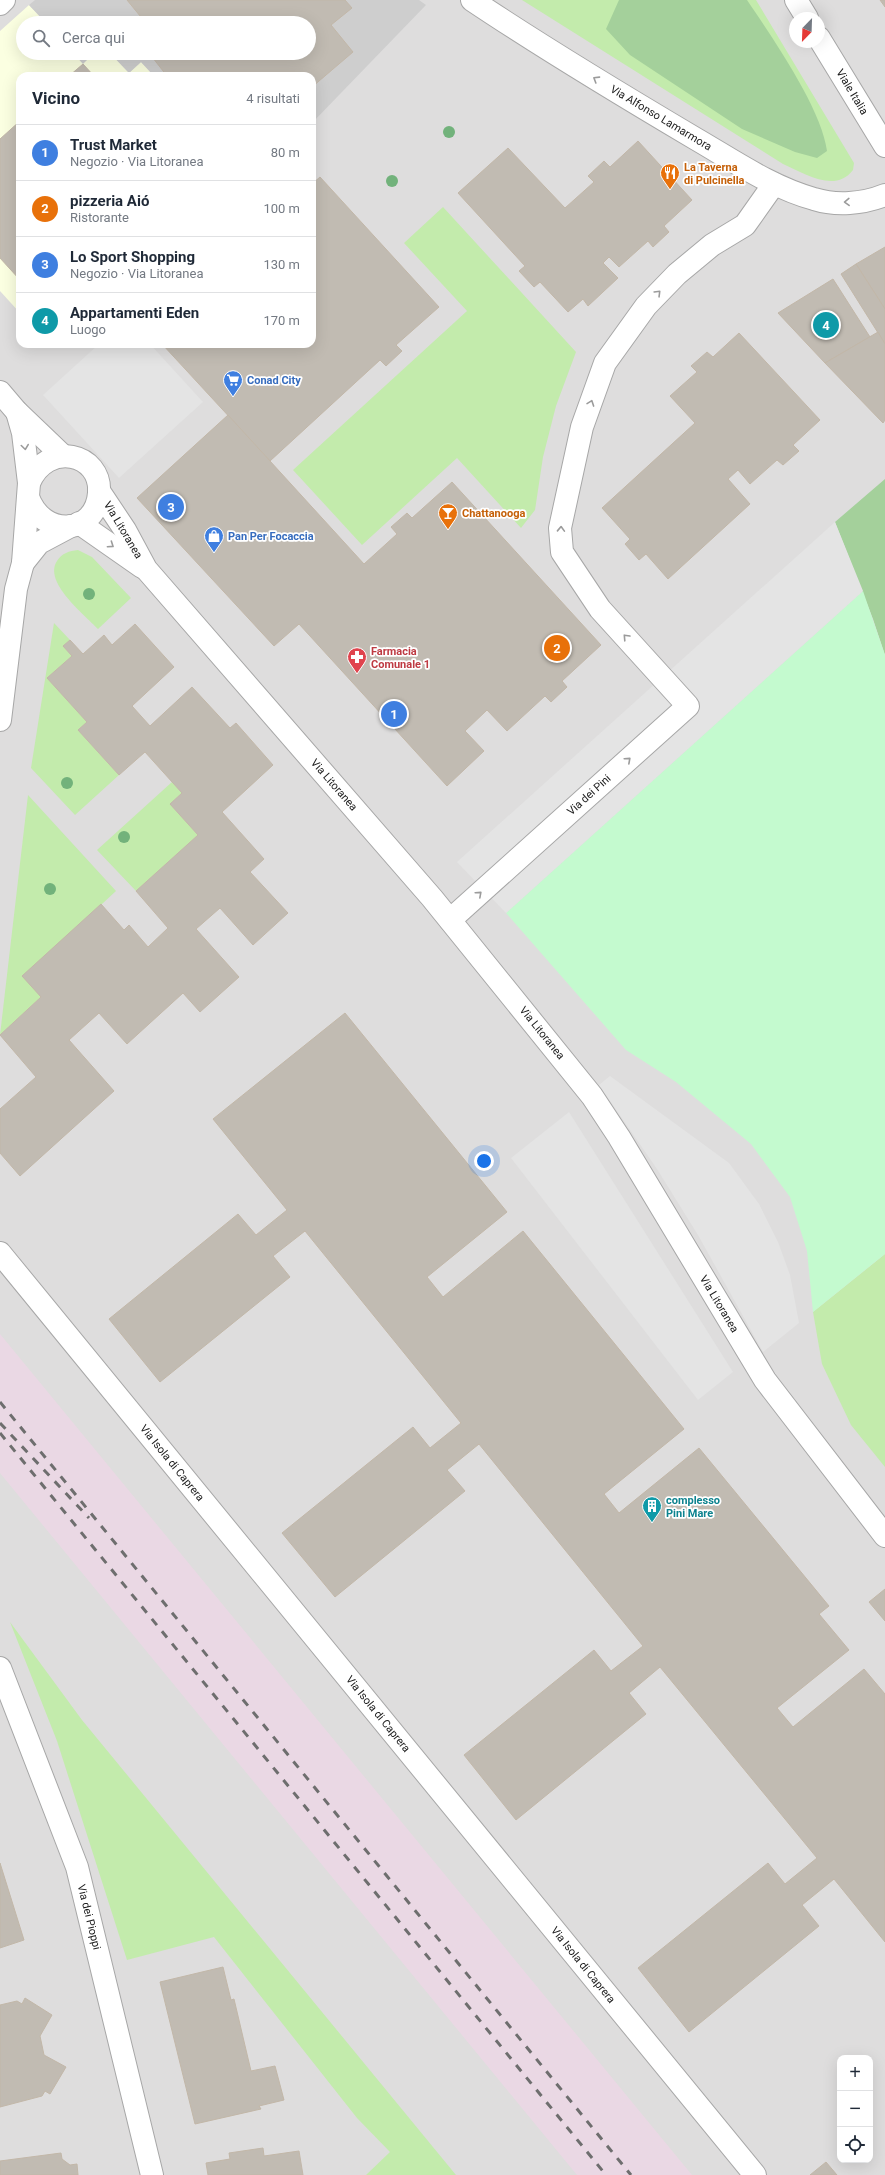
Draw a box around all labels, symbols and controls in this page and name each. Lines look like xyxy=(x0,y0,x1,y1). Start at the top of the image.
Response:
north arrow xyxy=(789,12,825,48)
search box xyxy=(16,16,316,60)
icon: search xyxy=(30,27,52,49)
text: Cerca qui xyxy=(62,29,125,47)
street label: Viale Italia xyxy=(833,67,871,117)
one-way arrow xyxy=(593,77,600,84)
street label: Via Alfonso Lamarmora xyxy=(608,83,714,153)
text: Vicino xyxy=(32,88,80,108)
text: 4 risultati xyxy=(246,91,300,106)
text: Trust Market xyxy=(70,136,157,154)
text: 1 xyxy=(41,145,49,160)
text: 80 m xyxy=(271,145,300,160)
text: Negozio · Via Litoranea xyxy=(70,154,203,169)
place label: La Taverna di Pulcinella xyxy=(684,161,745,187)
restaurant icon: La Taverna di Pulcinella xyxy=(659,162,681,190)
text: pizzeria Aió xyxy=(70,192,149,210)
one-way arrow xyxy=(844,198,850,206)
text: 2 xyxy=(41,201,49,216)
text: 100 m xyxy=(263,201,300,216)
text: Ristorante xyxy=(70,210,129,225)
text: Lo Sport Shopping xyxy=(70,248,195,266)
text: 3 xyxy=(41,257,49,272)
text: 130 m xyxy=(263,257,300,272)
text: Negozio · Via Litoranea xyxy=(70,266,203,281)
one-way arrow xyxy=(653,290,661,298)
text: Appartamenti Eden xyxy=(70,304,199,322)
pin: 4 xyxy=(813,310,839,340)
text: 4 xyxy=(41,313,49,328)
text: 170 m xyxy=(263,313,300,328)
text: Luogo xyxy=(70,322,106,337)
supermarket icon: Conad City xyxy=(222,369,244,397)
place label: Conad City xyxy=(247,374,301,387)
one-way arrow xyxy=(586,399,595,406)
one-way arrow xyxy=(20,444,29,450)
pin: 3 xyxy=(158,492,184,522)
street label: Via Litoranea xyxy=(101,499,145,561)
bar icon: Chattanooga xyxy=(437,502,459,530)
place label: Chattanooga xyxy=(462,507,525,520)
shop icon: Pan Per Focaccia xyxy=(203,525,225,553)
one-way arrow xyxy=(557,526,565,532)
place label: Pan Per Focaccia xyxy=(228,530,314,543)
one-way arrow xyxy=(107,540,114,547)
pin: 2 xyxy=(544,633,570,663)
one-way arrow xyxy=(623,634,631,642)
place label: Farmacia Comunale 1 xyxy=(371,645,430,671)
pharmacy icon: Farmacia Comunale 1 xyxy=(346,646,368,674)
pin: 1 xyxy=(381,699,407,729)
street label: Via Litoranea xyxy=(308,757,360,813)
one-way arrow xyxy=(623,757,631,765)
street label: Via dei Pini xyxy=(565,772,613,818)
one-way arrow xyxy=(474,891,482,898)
street label: Via Litoranea xyxy=(517,1004,567,1062)
your location xyxy=(474,1151,494,1171)
street label: Via Litoranea xyxy=(697,1273,741,1335)
street label: Via Isola di Caprera xyxy=(137,1422,207,1504)
place label: complesso Pini Mare xyxy=(666,1494,720,1520)
building icon: complesso Pini Mare xyxy=(641,1495,663,1523)
street label: Via Isola di Caprera xyxy=(343,1673,413,1755)
street label: Via dei Pioppi xyxy=(75,1883,103,1951)
street label: Via Isola di Caprera xyxy=(548,1924,618,2006)
map controls xyxy=(837,2055,873,2163)
button: + xyxy=(837,2055,873,2091)
button: − xyxy=(837,2091,873,2127)
button: locate xyxy=(837,2127,873,2163)

